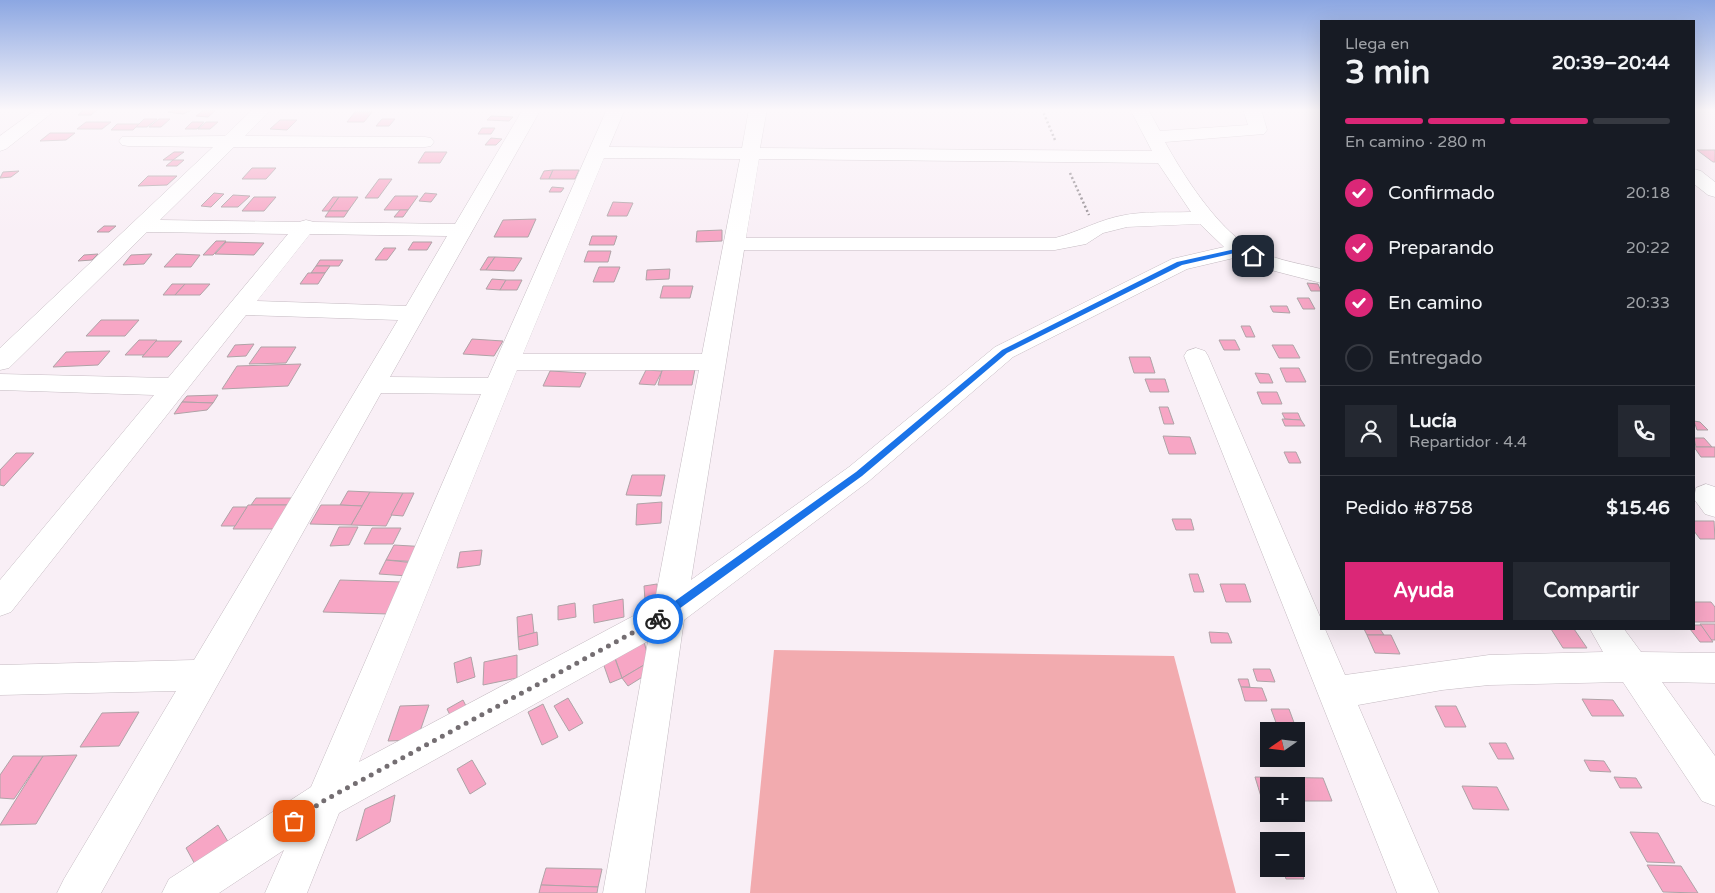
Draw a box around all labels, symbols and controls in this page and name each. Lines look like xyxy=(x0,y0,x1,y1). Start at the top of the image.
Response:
text: Llega en xyxy=(1345,34,1409,54)
text: 20:39–20:44 xyxy=(1552,52,1670,74)
text: 3 min xyxy=(1345,54,1430,92)
text: En camino · 280 m xyxy=(1345,132,1486,152)
icon: check xyxy=(1345,179,1373,207)
text: Confirmado xyxy=(1388,182,1495,204)
text: 20:18 xyxy=(1626,183,1670,203)
icon: check xyxy=(1345,234,1373,262)
pin xyxy=(1232,235,1274,277)
text: Preparando xyxy=(1388,237,1494,259)
text: 20:22 xyxy=(1626,238,1670,258)
icon: home xyxy=(1239,242,1267,270)
icon: check xyxy=(1345,289,1373,317)
text: En camino xyxy=(1388,292,1483,314)
text: 20:33 xyxy=(1626,293,1670,313)
text: Entregado xyxy=(1388,347,1483,369)
button: person xyxy=(1345,405,1397,457)
button: phone xyxy=(1618,405,1670,457)
text: Lucía xyxy=(1409,410,1457,432)
text: Repartidor · 4.4 xyxy=(1409,432,1527,452)
text: Pedido #8758 xyxy=(1345,497,1473,519)
text: $15.46 xyxy=(1606,497,1670,519)
button: Ayuda xyxy=(1345,562,1503,620)
button: Compartir xyxy=(1513,562,1670,620)
courier xyxy=(633,594,683,644)
icon: bike xyxy=(644,605,672,633)
north arrow xyxy=(1260,722,1305,768)
map controls xyxy=(1260,722,1305,877)
button: + xyxy=(1260,777,1305,822)
pin xyxy=(273,800,315,842)
icon: bag xyxy=(280,807,308,835)
button: − xyxy=(1260,832,1305,877)

